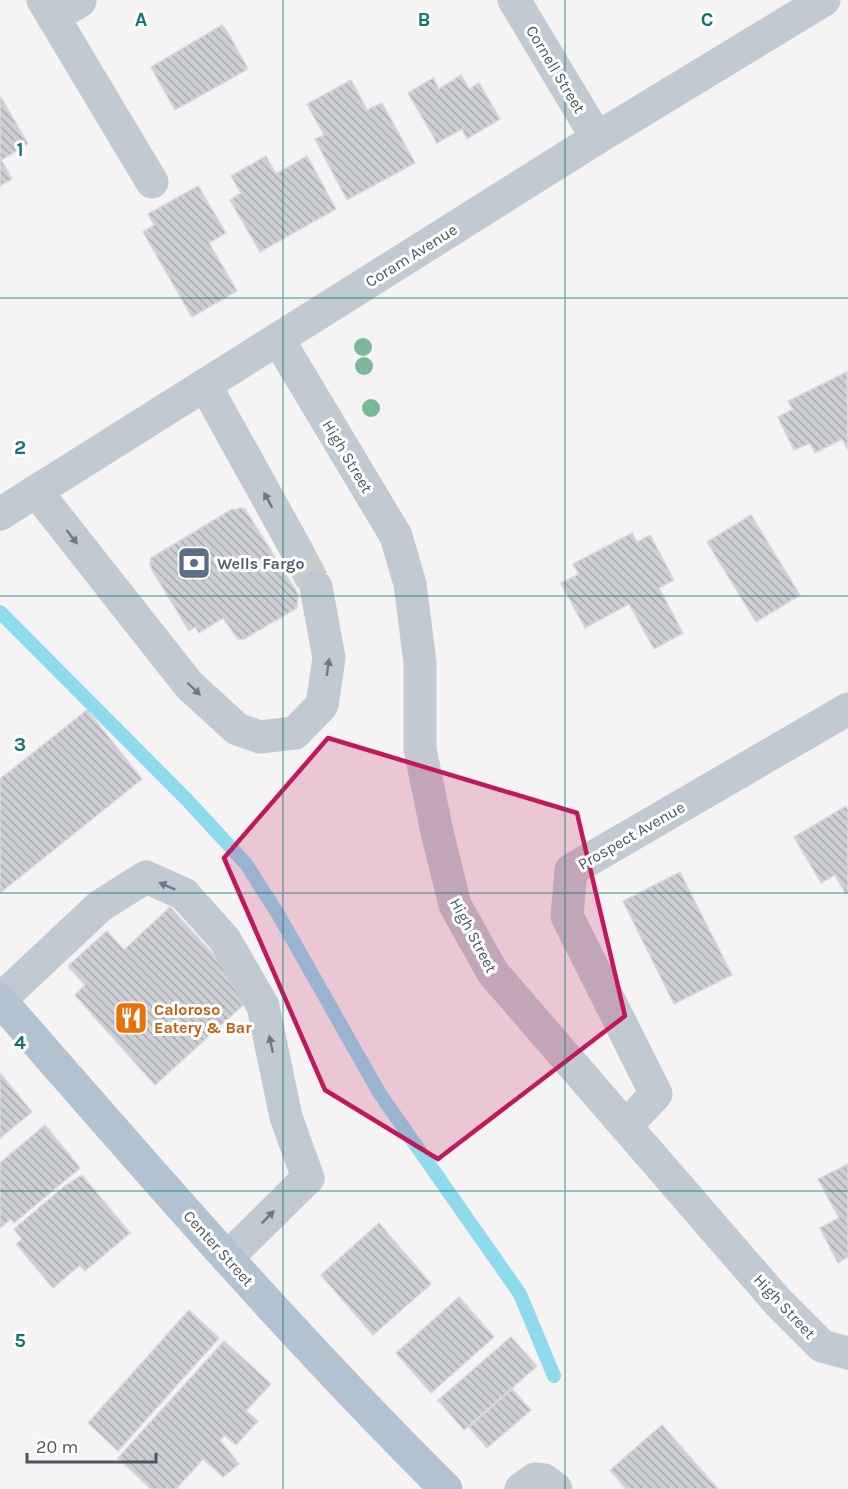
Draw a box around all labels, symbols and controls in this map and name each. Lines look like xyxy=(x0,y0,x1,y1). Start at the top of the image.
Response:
text: A xyxy=(135,8,148,31)
text: B xyxy=(418,8,430,31)
text: C xyxy=(701,8,713,31)
street label: Cornell Street xyxy=(522,22,589,117)
text: 1 xyxy=(16,138,24,161)
street label: Coram Avenue xyxy=(362,220,461,291)
street label: High Street xyxy=(318,416,377,496)
text: 2 xyxy=(14,436,26,459)
one-way arrow xyxy=(263,491,273,508)
one-way arrow xyxy=(66,529,79,545)
bank icon: Wells Fargo xyxy=(176,545,212,581)
place label: Wells Fargo xyxy=(217,554,304,573)
one-way arrow xyxy=(323,657,332,676)
one-way arrow xyxy=(187,682,201,696)
text: 3 xyxy=(14,733,26,756)
street label: Prospect Avenue xyxy=(574,797,688,874)
one-way arrow xyxy=(158,881,176,891)
street label: High Street xyxy=(446,895,501,976)
restaurant icon: Caloroso Eatery & Bar xyxy=(113,1000,149,1036)
place label: Caloroso Eatery & Bar xyxy=(154,1000,252,1037)
text: 4 xyxy=(14,1031,26,1054)
one-way arrow xyxy=(266,1034,275,1053)
street label: Center Street xyxy=(180,1207,258,1290)
one-way arrow xyxy=(261,1210,276,1224)
street label: High Street xyxy=(750,1270,820,1343)
text: 5 xyxy=(14,1329,26,1352)
scale bar xyxy=(27,1426,156,1464)
text: 20 m xyxy=(36,1436,78,1458)

